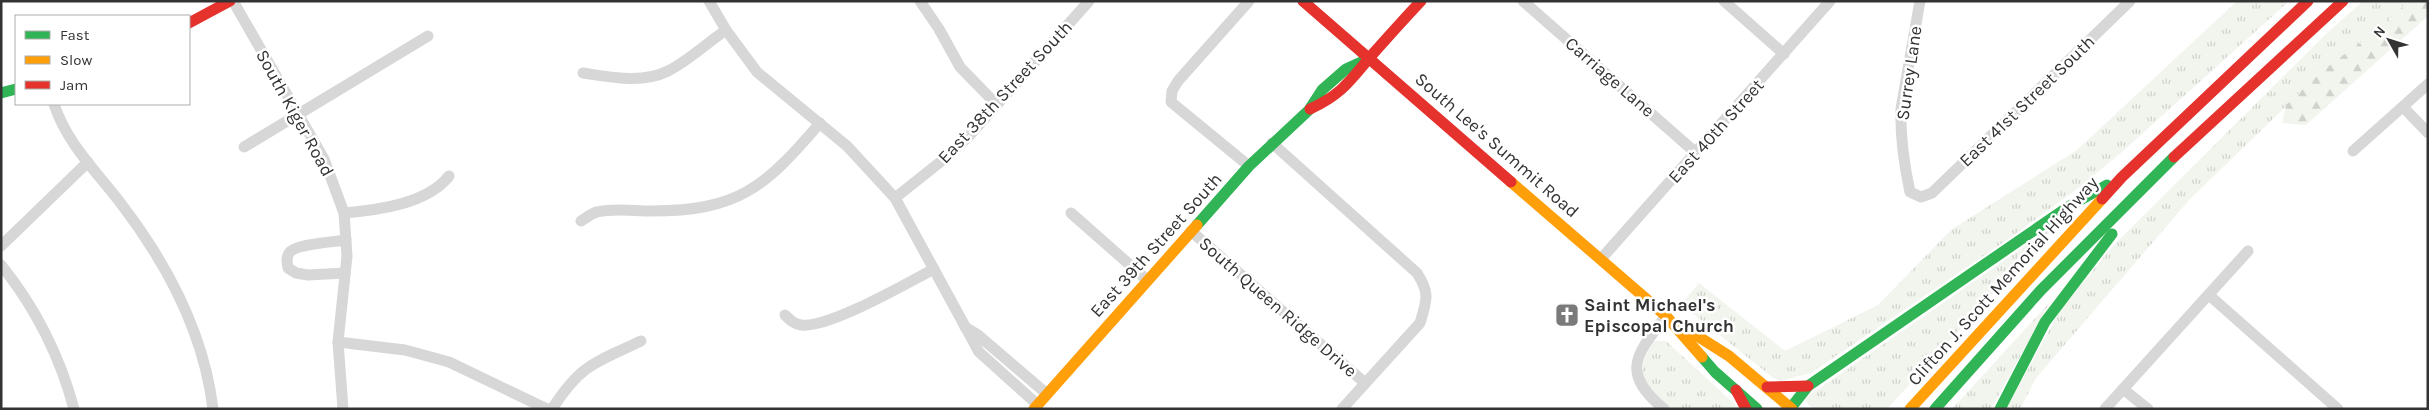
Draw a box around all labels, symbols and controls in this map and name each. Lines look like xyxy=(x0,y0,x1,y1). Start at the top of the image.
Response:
legend xyxy=(15,15,190,105)
north arrow xyxy=(2364,15,2414,65)
street label: East 38th Street South xyxy=(933,16,1077,168)
text: N xyxy=(2370,23,2389,41)
street label: Surrey Lane xyxy=(1891,24,1927,122)
text: Fast xyxy=(60,26,90,44)
street label: East 41st Street South xyxy=(1955,31,2099,171)
street label: Carriage Lane xyxy=(1561,32,1659,122)
street label: South Kiger Road xyxy=(251,46,339,180)
text: Slow xyxy=(60,51,92,69)
street label: South Lee's Summit Road xyxy=(1411,68,1583,222)
street label: East 40th Street xyxy=(1663,74,1769,188)
text: Jam xyxy=(60,76,88,94)
street label: East 39th Street South xyxy=(1085,168,1227,322)
street label: Clifton J. Scott Memorial Highway xyxy=(1903,171,2103,390)
street label: South Queen Ridge Drive xyxy=(1194,232,1362,382)
place label: Saint Michael's Episcopal Church xyxy=(1584,294,1734,337)
church icon: Saint Michael's Episcopal Church xyxy=(1554,302,1580,328)

